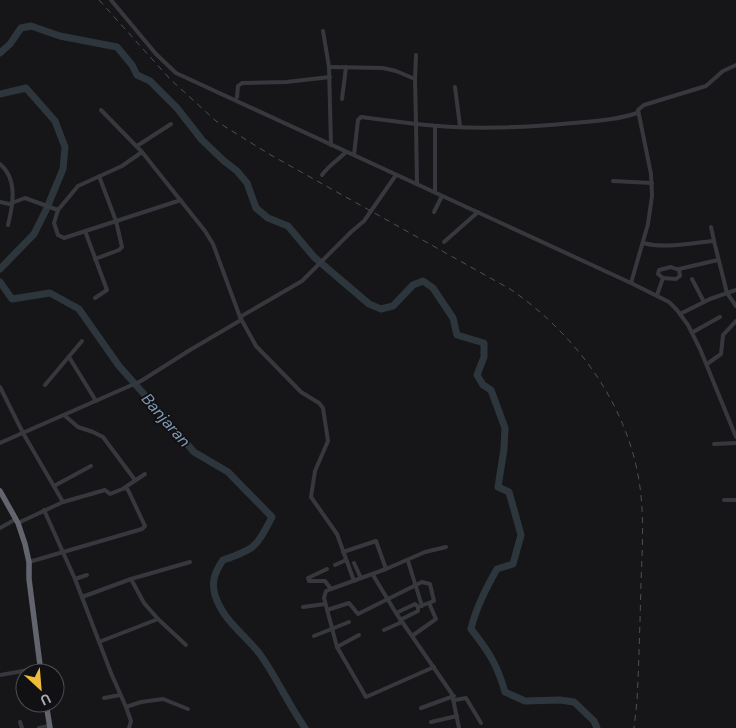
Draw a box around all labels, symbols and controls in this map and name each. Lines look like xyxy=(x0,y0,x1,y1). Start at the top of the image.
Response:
water label: Banjaran xyxy=(137,389,195,451)
north arrow xyxy=(15,663,65,713)
text: U xyxy=(37,689,54,710)

